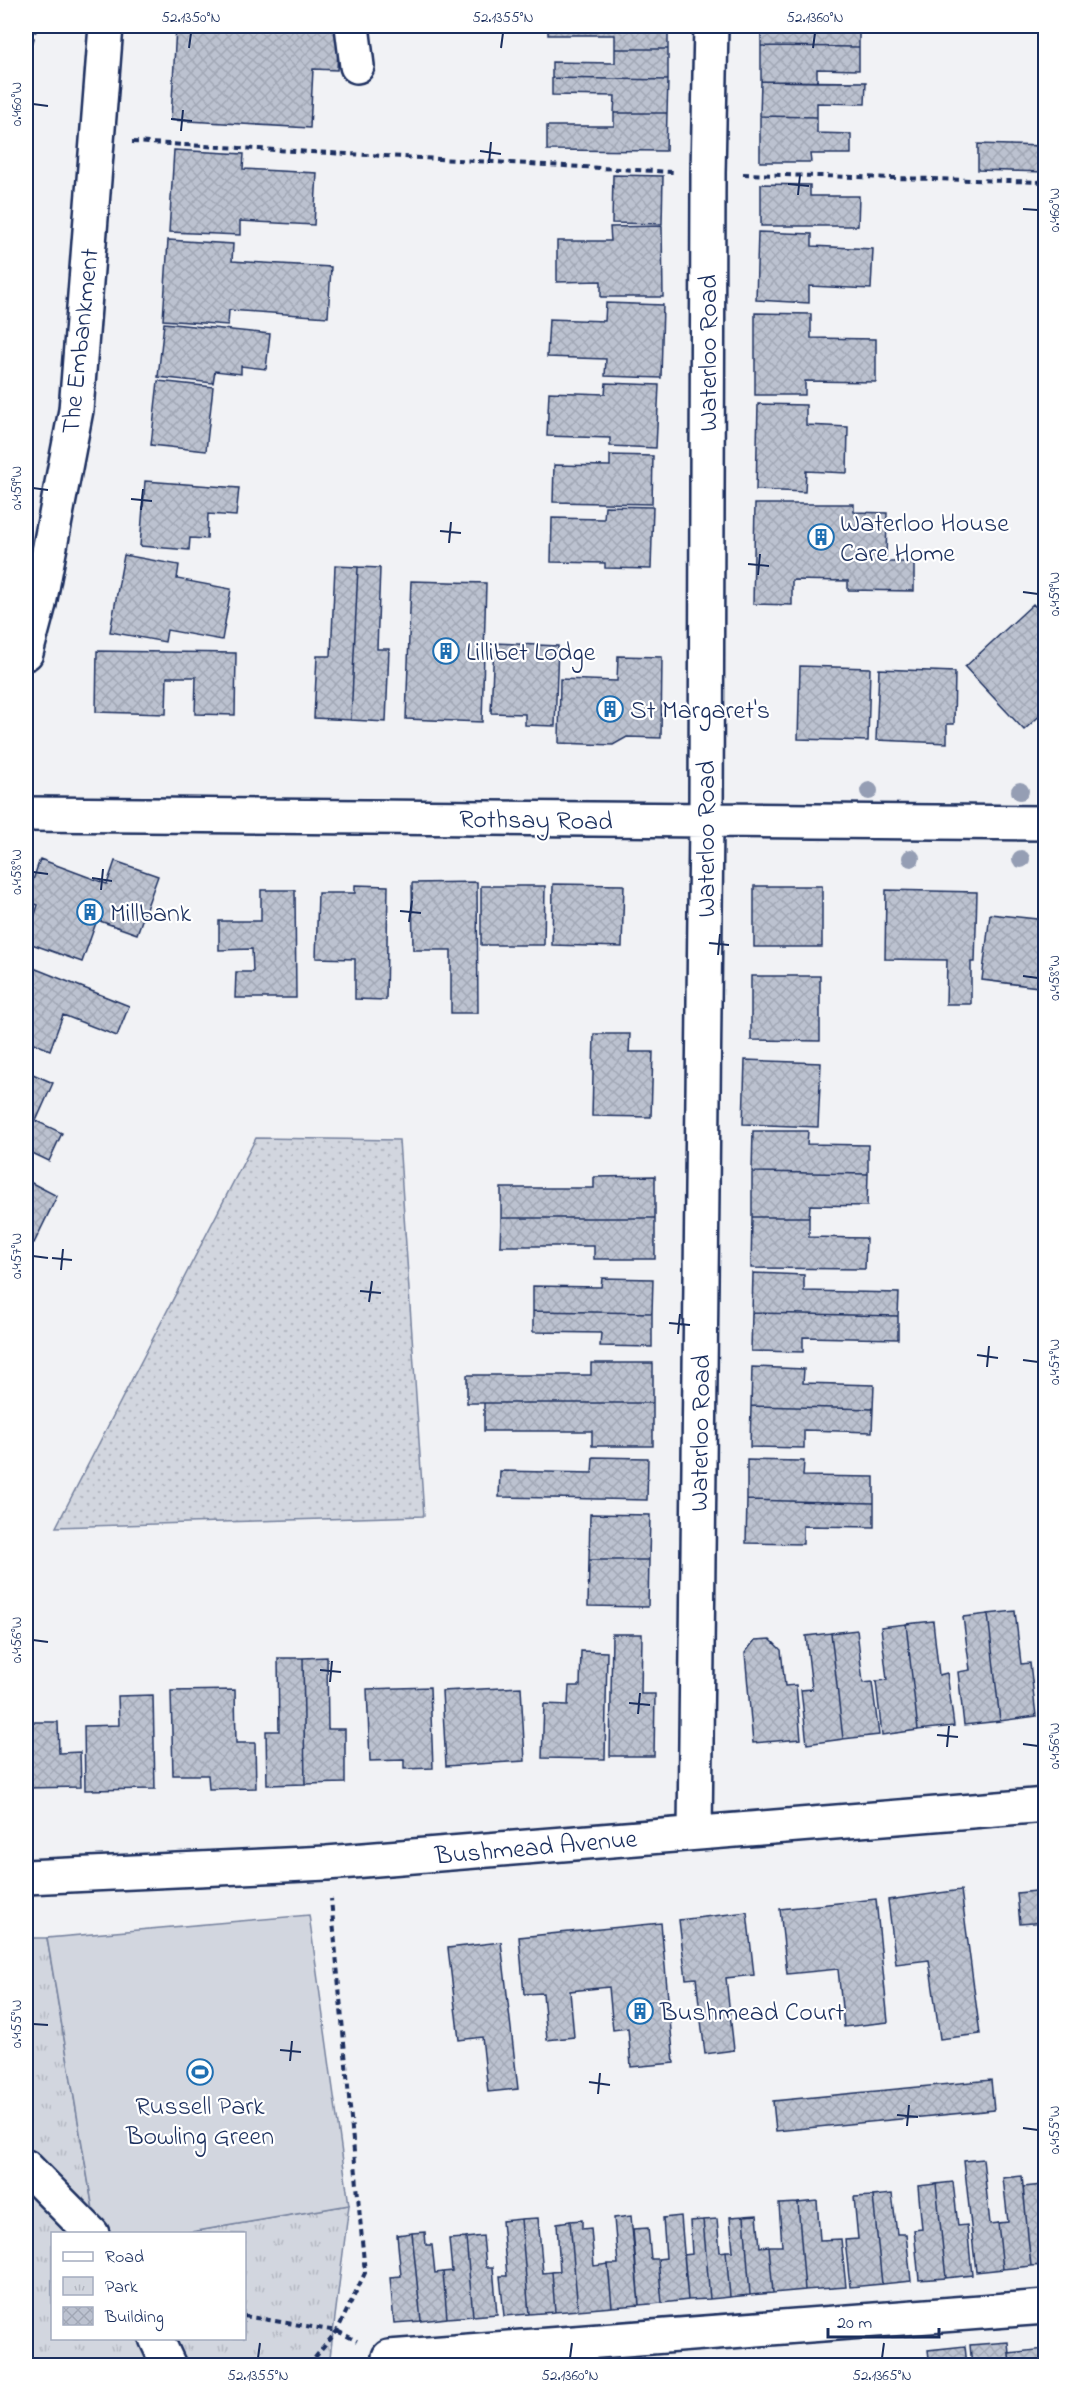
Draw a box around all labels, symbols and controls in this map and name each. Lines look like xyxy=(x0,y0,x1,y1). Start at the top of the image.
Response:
text: 52.1350°N xyxy=(161,7,221,29)
text: 52.1355°N xyxy=(472,7,534,29)
text: 52.1360°N xyxy=(786,7,844,29)
text: 0.460°W xyxy=(6,82,28,126)
text: 0.460°W xyxy=(1044,188,1066,232)
street label: The Embankment xyxy=(53,246,111,436)
street label: Waterloo Road xyxy=(691,274,729,432)
text: 0.459°W xyxy=(6,466,28,510)
place label: Waterloo House Care Home xyxy=(840,506,1009,574)
building icon: Waterloo House Care Home xyxy=(806,522,836,552)
text: 0.459°W xyxy=(1044,572,1066,616)
place label: Lillibet Lodge xyxy=(466,635,596,673)
building icon: Lillibet Lodge xyxy=(431,636,461,666)
place label: St Margaret's xyxy=(630,693,770,731)
building icon: St Margaret's xyxy=(595,694,625,724)
street label: Waterloo Road xyxy=(689,760,727,918)
street label: Rothsay Road xyxy=(459,802,614,842)
text: 0.458°W xyxy=(6,849,28,895)
place label: Millbank xyxy=(110,896,192,934)
building icon: Millbank xyxy=(75,897,105,927)
text: 0.458°W xyxy=(1044,955,1066,1001)
text: 0.457°W xyxy=(6,1233,28,1279)
text: 0.457°W xyxy=(1044,1339,1066,1385)
street label: Waterloo Road xyxy=(682,1354,722,1512)
text: 0.456°W xyxy=(6,1617,28,1663)
text: 0.456°W xyxy=(1044,1723,1066,1769)
street label: Bushmead Avenue xyxy=(433,1821,639,1877)
place label: Bushmead Court xyxy=(659,1995,845,2033)
building icon: Bushmead Court xyxy=(625,1996,655,2026)
text: 0.455°W xyxy=(6,2000,28,2048)
sports icon: Russell Park Bowling Green xyxy=(185,2057,215,2087)
place label: Russell Park Bowling Green xyxy=(125,2089,274,2157)
text: 0.455°W xyxy=(1044,2106,1066,2154)
legend xyxy=(51,2232,246,2340)
text: Road xyxy=(105,2245,144,2271)
text: Park xyxy=(105,2275,138,2301)
scale bar xyxy=(828,2301,939,2339)
text: Building xyxy=(104,2305,164,2332)
text: 20 m xyxy=(837,2311,872,2337)
text: 52.1355°N xyxy=(227,2365,289,2387)
text: 52.1360°N xyxy=(541,2365,599,2387)
text: 52.1365°N xyxy=(852,2365,912,2387)

